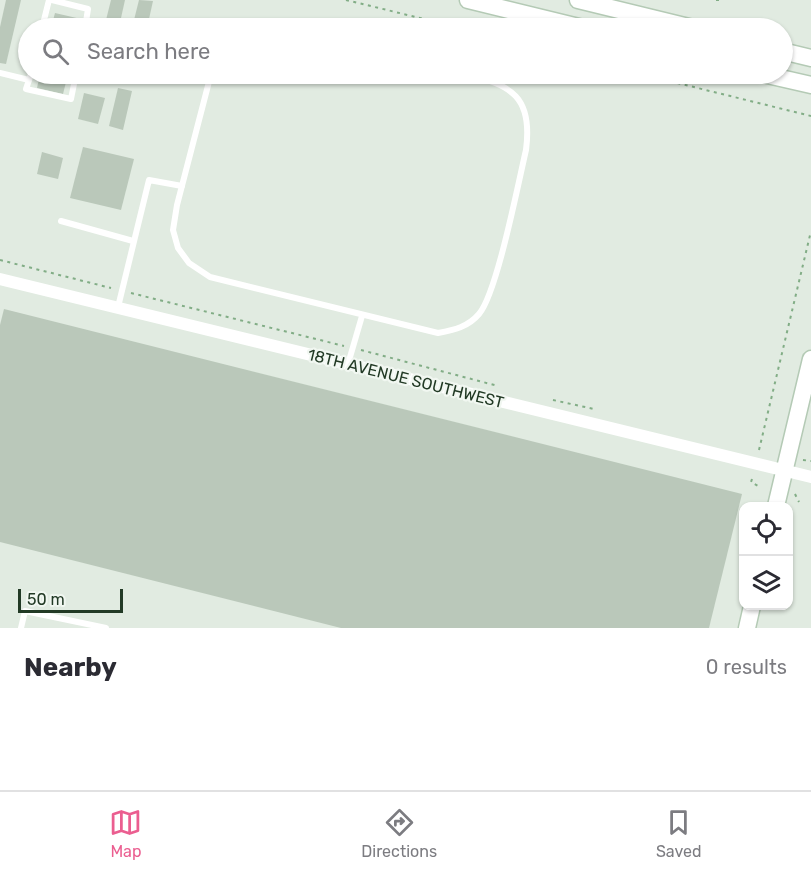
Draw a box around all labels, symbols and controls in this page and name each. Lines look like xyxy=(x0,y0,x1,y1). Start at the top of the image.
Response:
search box xyxy=(18,18,793,84)
icon: search xyxy=(39,35,72,68)
text: Search here xyxy=(87,38,210,65)
street label: 18TH AVENUE SOUTHWEST xyxy=(306,345,506,412)
map controls xyxy=(739,502,793,610)
button: locate xyxy=(739,502,793,556)
button: layers xyxy=(739,556,793,610)
scale bar xyxy=(18,586,123,614)
text: 50 m xyxy=(27,590,65,609)
text: Nearby xyxy=(24,652,117,683)
text: 0 results xyxy=(706,655,787,679)
tab: Map xyxy=(109,806,142,861)
tab: Directions xyxy=(361,806,437,861)
tab: Saved xyxy=(656,806,702,861)

